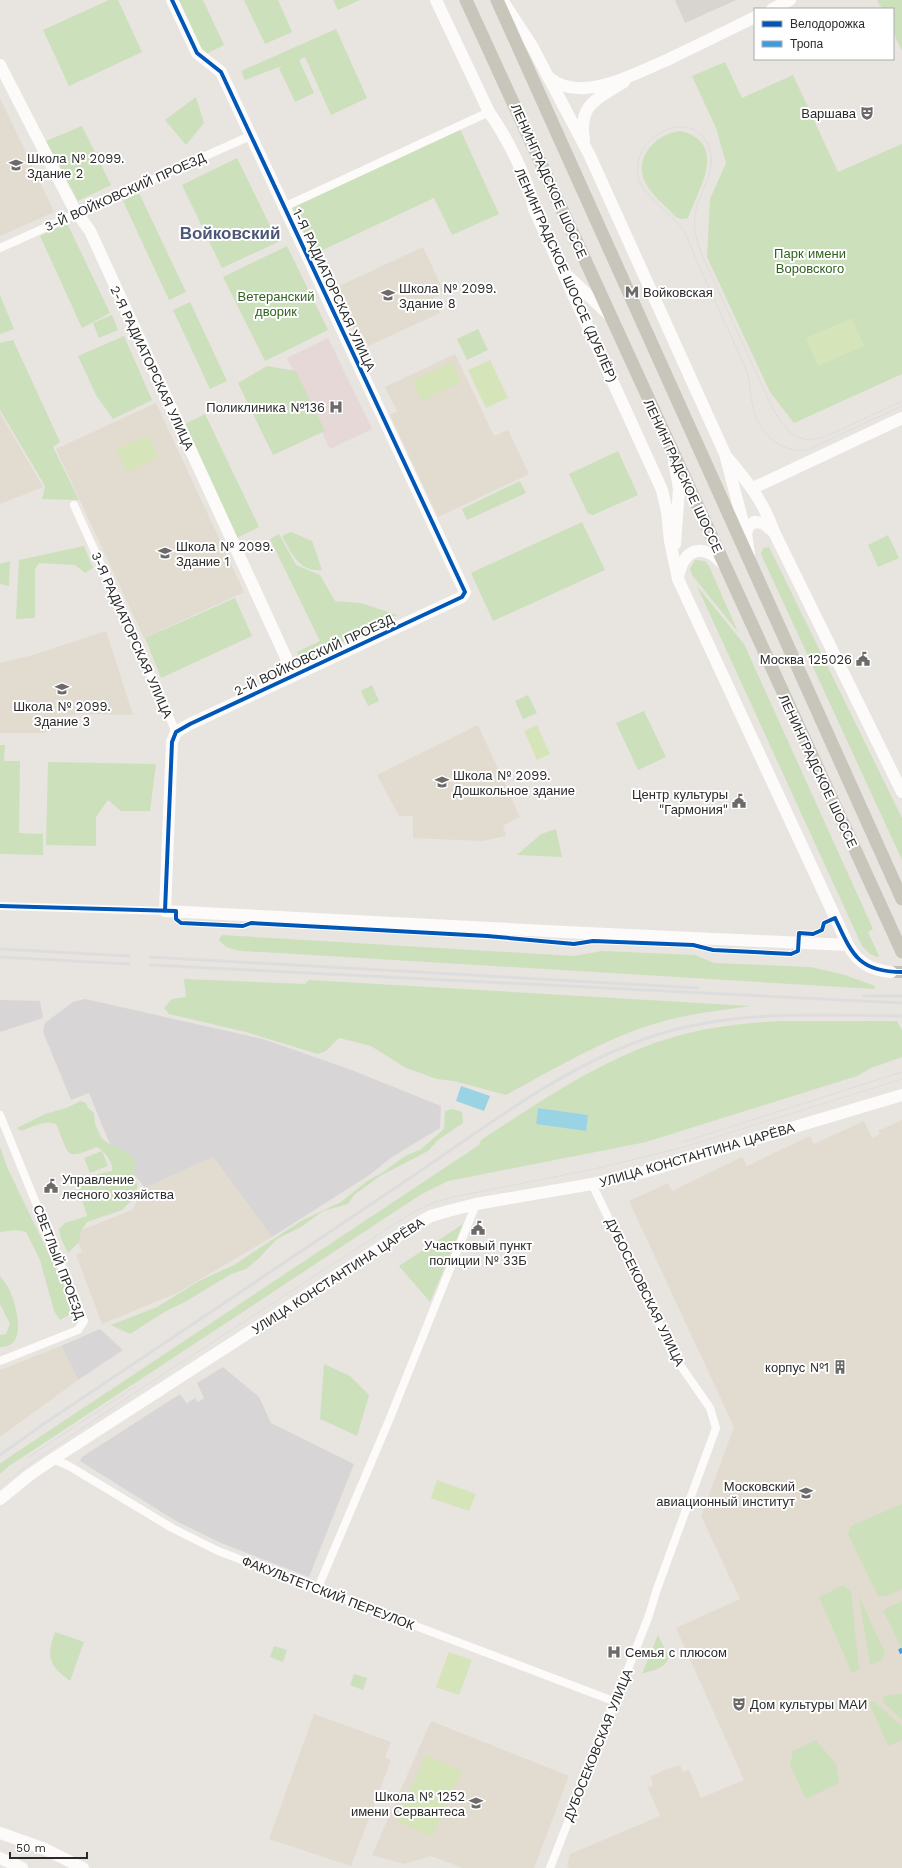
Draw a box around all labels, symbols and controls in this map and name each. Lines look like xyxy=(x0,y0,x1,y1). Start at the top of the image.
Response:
legend xyxy=(754,8,894,60)
text: Велодорожка xyxy=(790,17,865,31)
text: Тропа xyxy=(790,37,824,51)
street label: ЛЕНИНГРАДСКОЕ ШОССЕ xyxy=(508,101,590,261)
theatre icon: Варшава xyxy=(859,105,875,121)
place label: Варшава xyxy=(801,106,857,121)
street label: 3-Й ВОЙКОВСКИЙ ПРОЕЗД xyxy=(42,150,208,234)
place label: Школа № 2099. Здание 2 xyxy=(27,151,125,181)
school or university icon: Школа № 2099. Здание 2 xyxy=(8,157,24,173)
street label: ЛЕНИНГРАДСКОЕ ШОССЕ (ДУБЛЁР) xyxy=(512,166,620,384)
street label: 1-Я РАДИАТОРСКАЯ УЛИЦА xyxy=(290,206,378,374)
district label: Войковский xyxy=(180,223,280,243)
park label: Парк имени Воровского xyxy=(774,246,846,276)
place label: Школа № 2099. Здание 8 xyxy=(399,281,497,311)
street label: 2-Я РАДИАТОРСКАЯ УЛИЦА xyxy=(107,283,197,453)
metro station icon: Войковская xyxy=(624,284,640,300)
place label: Войковская xyxy=(643,285,713,300)
school or university icon: Школа № 2099. Здание 8 xyxy=(380,287,396,303)
park label: Ветеранский дворик xyxy=(238,289,314,319)
street label: ЛЕНИНГРАДСКОЕ ШОССЕ xyxy=(641,397,725,555)
hospital icon: Поликлиника №136 xyxy=(328,399,344,415)
place label: Поликлиника №136 xyxy=(206,400,325,415)
place label: Школа № 2099. Здание 1 xyxy=(176,539,274,569)
school or university icon: Школа № 2099. Здание 1 xyxy=(157,545,173,561)
street label: 3-Я РАДИАТОРСКАЯ УЛИЦА xyxy=(89,550,176,721)
street label: 2-Й ВОЙКОВСКИЙ ПРОЕЗД xyxy=(232,611,396,699)
public building icon: Москва 125026 xyxy=(855,651,871,667)
place label: Москва 125026 xyxy=(760,652,852,667)
school or university icon: Школа № 2099. Здание 3 xyxy=(54,681,70,697)
street label: ЛЕНИНГРАДСКОЕ ШОССЕ xyxy=(776,692,860,850)
place label: Школа № 2099. Здание 3 xyxy=(13,699,111,729)
place label: Школа № 2099. Дошкольное здание xyxy=(453,768,575,798)
school or university icon: Школа № 2099. Дошкольное здание xyxy=(434,774,450,790)
place label: Центр культуры "Гармония" xyxy=(632,787,728,817)
public building icon: Центр культуры "Гармония" xyxy=(731,793,747,809)
street label: УЛИЦА КОНСТАНТИНА ЦАРЁВА xyxy=(598,1120,797,1190)
place label: Управление лесного хозяйства xyxy=(62,1172,175,1202)
public building icon: Управление лесного хозяйства xyxy=(43,1178,59,1194)
street label: СВЕТЛЫЙ ПРОЕЗД xyxy=(30,1203,88,1321)
street label: УЛИЦА КОНСТАНТИНА ЦАРЁВА xyxy=(249,1214,427,1337)
street label: ДУБОСЕКОВСКАЯ УЛИЦА xyxy=(603,1215,688,1369)
public building icon: Участковый пункт полиции № 33Б xyxy=(470,1220,486,1236)
place label: Участковый пункт полиции № 33Б xyxy=(424,1238,532,1268)
building icon: корпус №1 xyxy=(832,1359,848,1375)
place label: корпус №1 xyxy=(765,1360,829,1375)
place label: Московский авиационный институт xyxy=(656,1479,795,1509)
school or university icon: Московский авиационный институт xyxy=(798,1485,814,1501)
street label: ФАКУЛЬТЕТСКИЙ ПЕРЕУЛОК xyxy=(240,1553,417,1633)
hospital icon: Семья с плюсом xyxy=(606,1644,622,1660)
place label: Семья с плюсом xyxy=(625,1645,727,1660)
street label: ДУБОСЕКОВСКАЯ УЛИЦА xyxy=(561,1666,636,1823)
theatre icon: Дом культуры МАИ xyxy=(731,1696,747,1712)
place label: Дом культуры МАИ xyxy=(750,1697,867,1712)
place label: Школа № 1252 имени Сервантеса xyxy=(351,1789,466,1819)
school or university icon: Школа № 1252 имени Сервантеса xyxy=(468,1795,484,1811)
scale bar xyxy=(10,1834,87,1860)
text: 50 m xyxy=(16,1841,46,1855)

